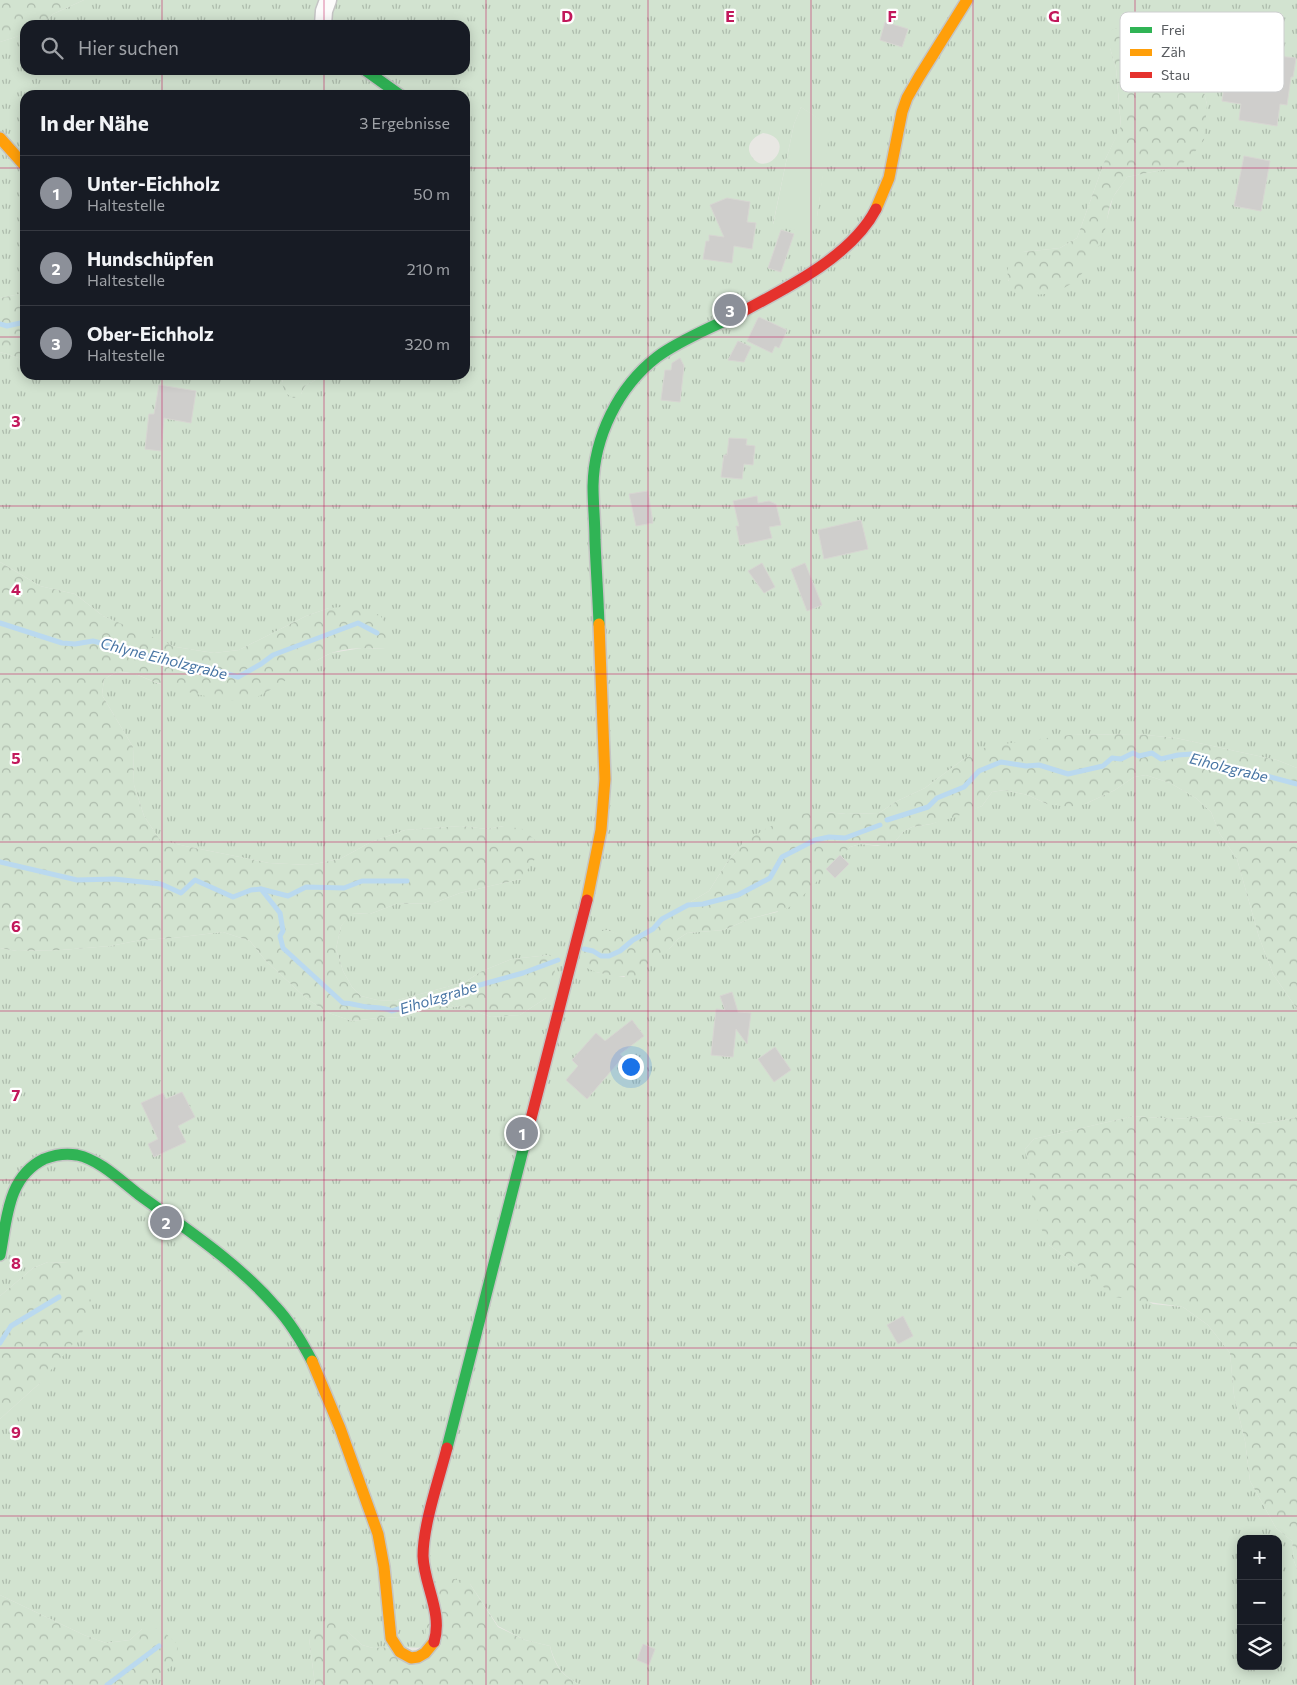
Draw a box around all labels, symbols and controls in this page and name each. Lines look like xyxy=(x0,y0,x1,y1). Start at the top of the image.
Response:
text: D xyxy=(561,6,573,25)
text: E xyxy=(725,6,735,25)
text: F xyxy=(887,6,897,25)
text: G xyxy=(1048,6,1060,25)
legend xyxy=(1120,12,1284,92)
search box xyxy=(20,20,470,75)
text: Frei xyxy=(1161,21,1185,38)
icon: search xyxy=(38,34,66,62)
text: Hier suchen xyxy=(78,36,179,59)
text: Zäh xyxy=(1161,43,1186,60)
text: Stau xyxy=(1161,66,1190,83)
text: In der Nähe xyxy=(40,110,149,135)
text: 3 Ergebnisse xyxy=(359,113,450,132)
text: Unter-Eichholz xyxy=(87,172,220,195)
text: 1 xyxy=(52,184,60,203)
text: 50 m xyxy=(413,184,450,203)
text: Haltestelle xyxy=(87,195,165,214)
text: Hundschüpfen xyxy=(87,247,214,270)
text: 2 xyxy=(51,259,61,278)
text: 210 m xyxy=(407,259,450,278)
text: Haltestelle xyxy=(87,270,165,289)
pin: 3 xyxy=(714,291,746,329)
text: Ober-Eichholz xyxy=(87,322,214,345)
text: 3 xyxy=(51,334,61,353)
text: 320 m xyxy=(405,334,450,353)
text: Haltestelle xyxy=(87,345,165,364)
text: 3 xyxy=(11,411,21,430)
text: 4 xyxy=(11,579,21,598)
water label: Chlyne Eiholzgrabe xyxy=(99,634,229,682)
text: 5 xyxy=(11,748,21,767)
water label: Eiholzgrabe xyxy=(1188,749,1270,785)
text: 6 xyxy=(11,916,21,935)
water label: Eiholzgrabe xyxy=(397,977,479,1017)
your location xyxy=(618,1054,644,1080)
text: 7 xyxy=(12,1085,21,1104)
pin: 1 xyxy=(506,1114,538,1152)
pin: 2 xyxy=(150,1203,182,1241)
text: 8 xyxy=(11,1253,21,1272)
text: 9 xyxy=(11,1422,21,1441)
map controls xyxy=(1237,1535,1282,1670)
button: + xyxy=(1237,1535,1282,1580)
button: − xyxy=(1237,1580,1282,1625)
button: layers xyxy=(1237,1625,1282,1670)

